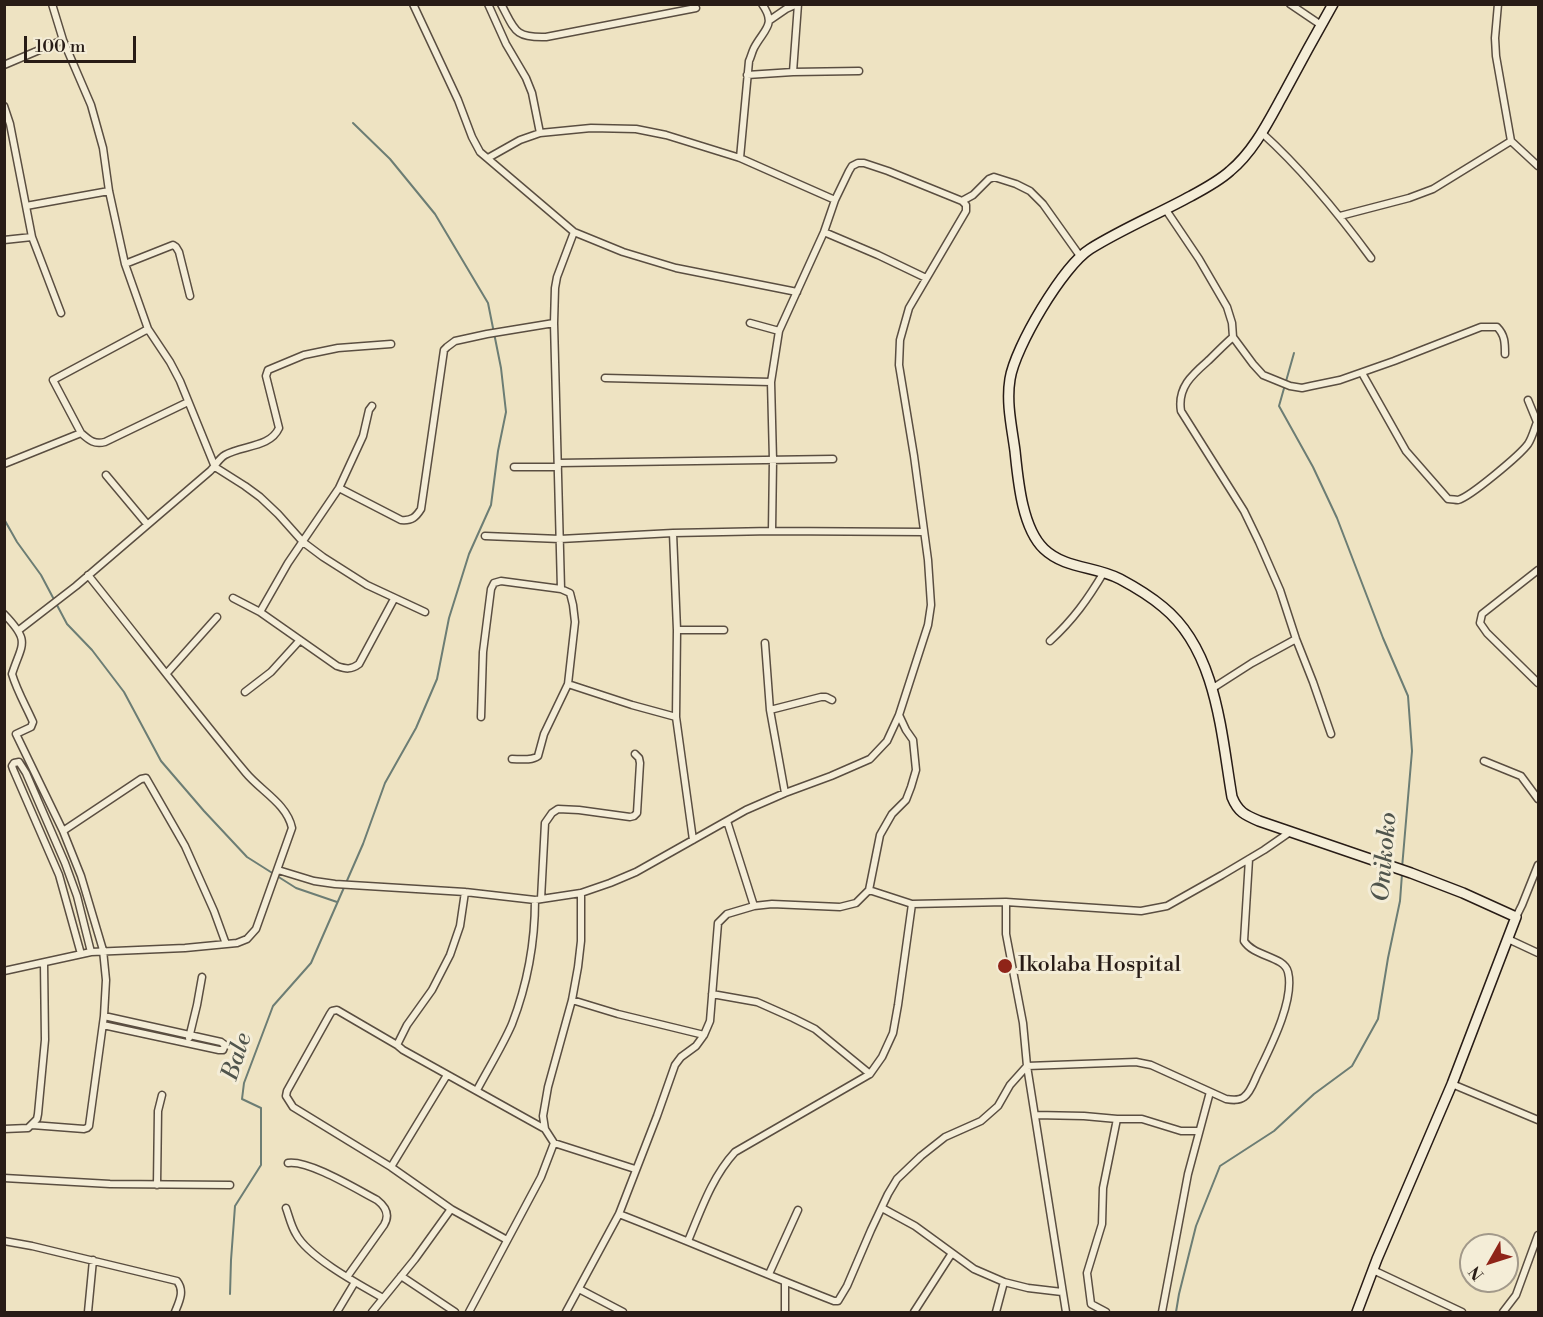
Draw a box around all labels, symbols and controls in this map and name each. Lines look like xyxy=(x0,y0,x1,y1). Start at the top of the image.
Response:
scale bar xyxy=(27,24,140,62)
text: 100 m xyxy=(35,35,86,58)
water label: Onikoko xyxy=(1368,811,1404,903)
place label: Ikolaba Hospital xyxy=(1018,953,1181,979)
marker: Ikolaba Hospital xyxy=(996,957,1014,975)
water label: Bale xyxy=(217,1030,259,1084)
north arrow xyxy=(1459,1233,1519,1293)
text: N xyxy=(1465,1262,1488,1284)

